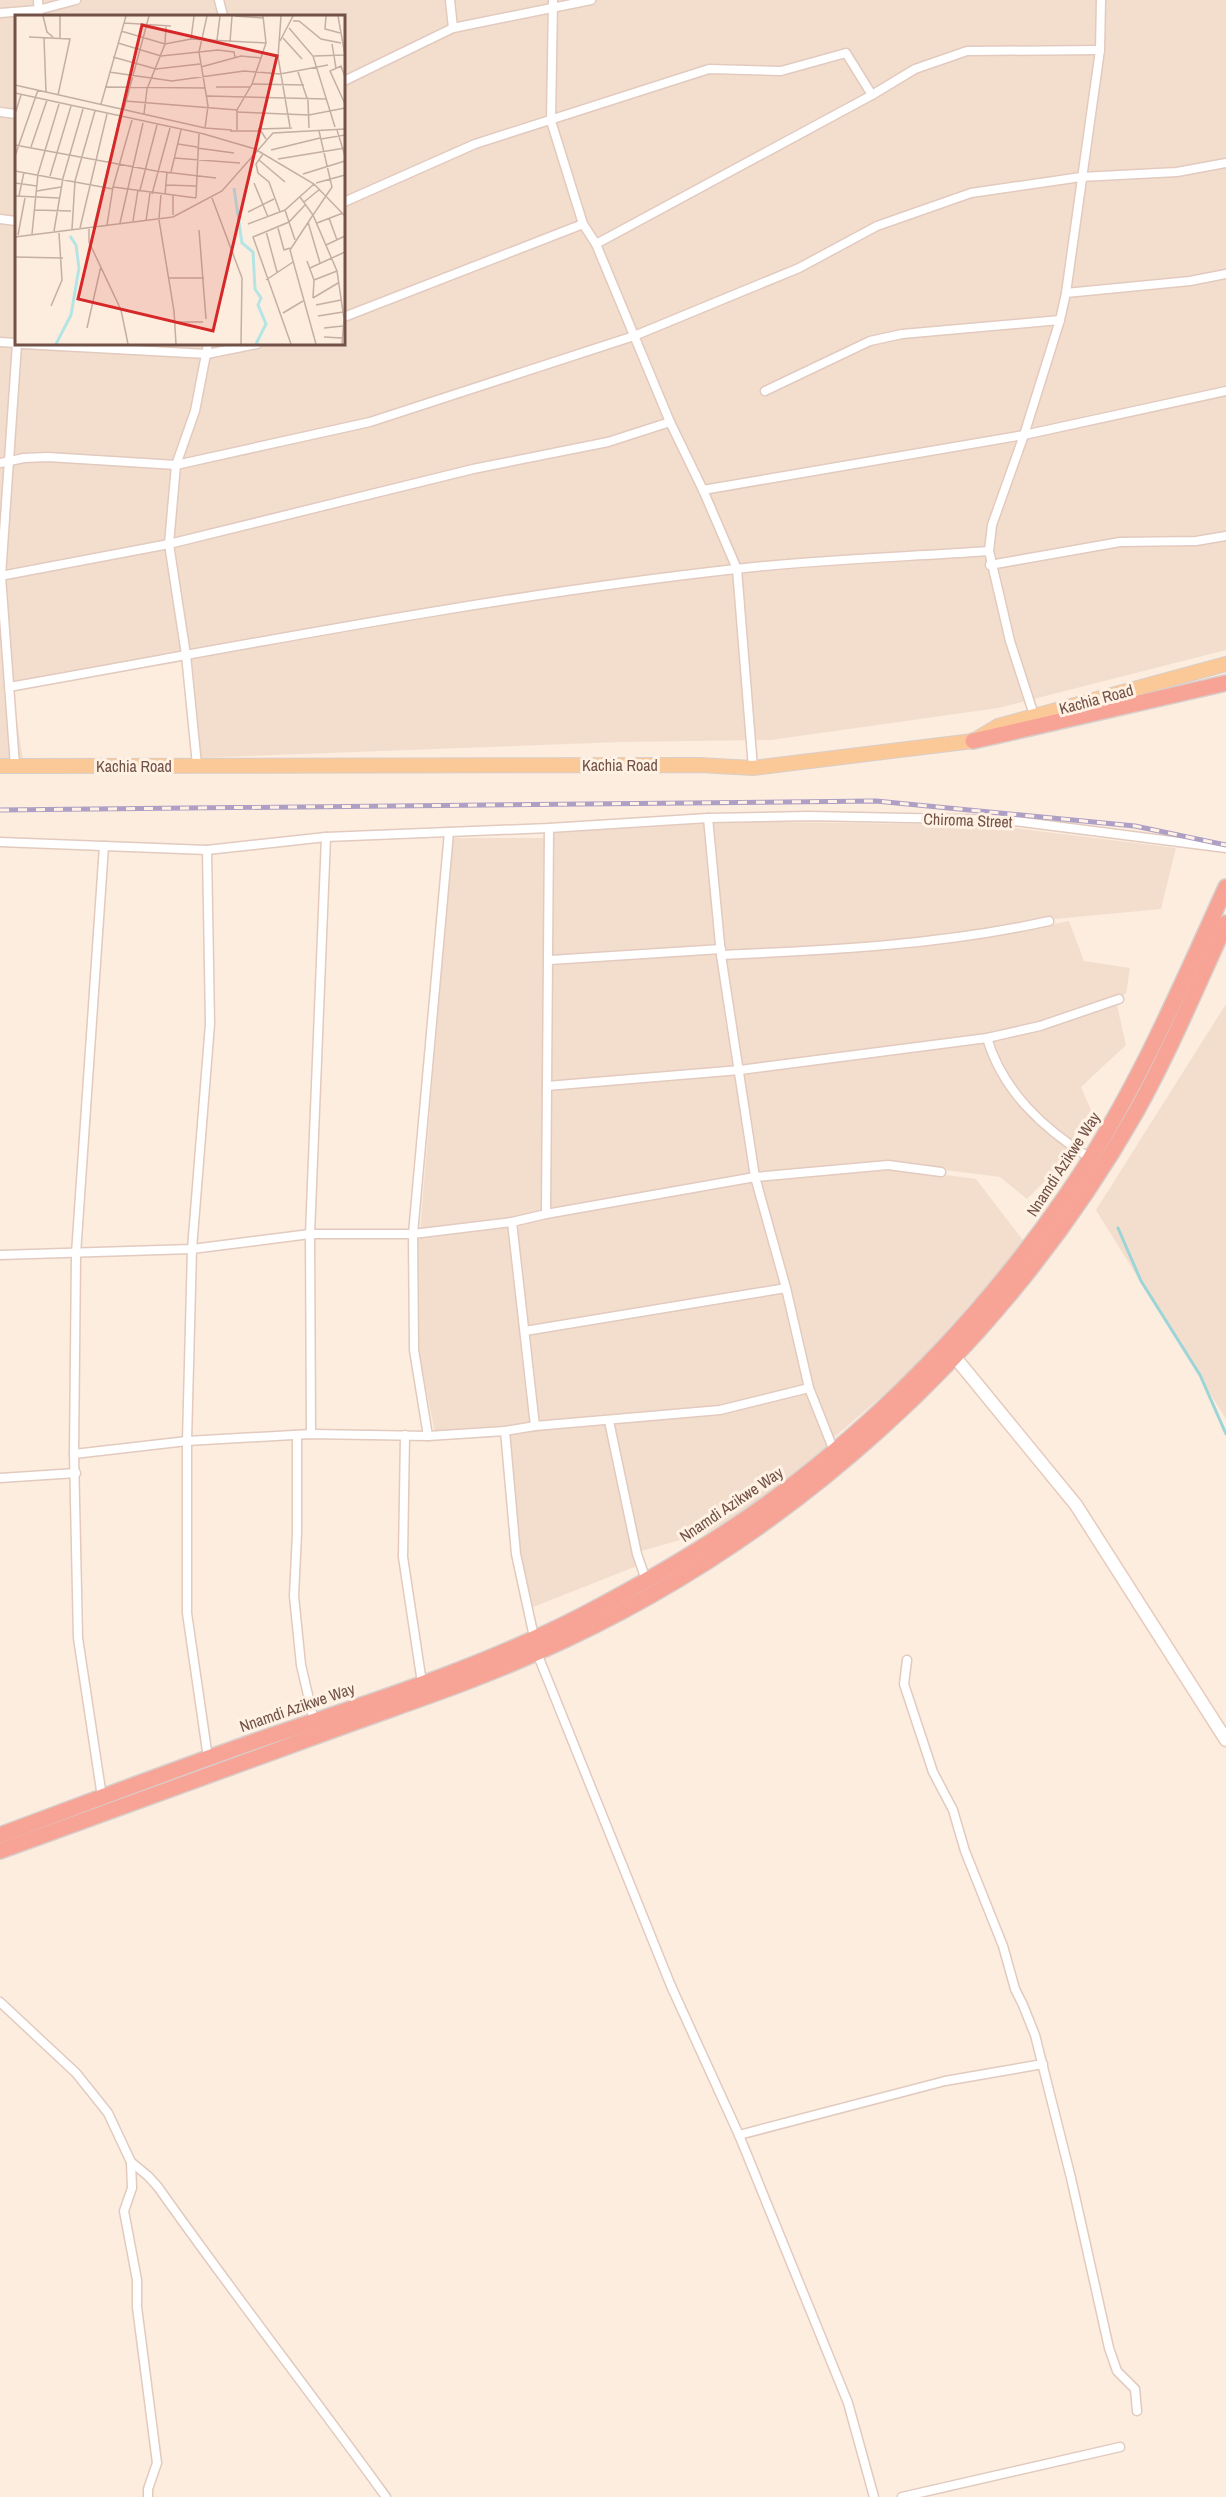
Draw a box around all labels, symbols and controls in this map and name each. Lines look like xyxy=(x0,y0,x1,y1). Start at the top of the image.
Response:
inset map xyxy=(15,15,345,345)
street label: Kachia Road xyxy=(1057,679,1135,719)
street label: Kachia Road xyxy=(582,754,658,776)
street label: Kachia Road xyxy=(96,755,172,777)
street label: Chiroma Street xyxy=(923,807,1013,833)
street label: Nnamdi Azikwe Way xyxy=(1021,1107,1105,1221)
street label: Nnamdi Azikwe Way xyxy=(675,1461,787,1547)
street label: Nnamdi Azikwe Way xyxy=(236,1677,358,1737)

